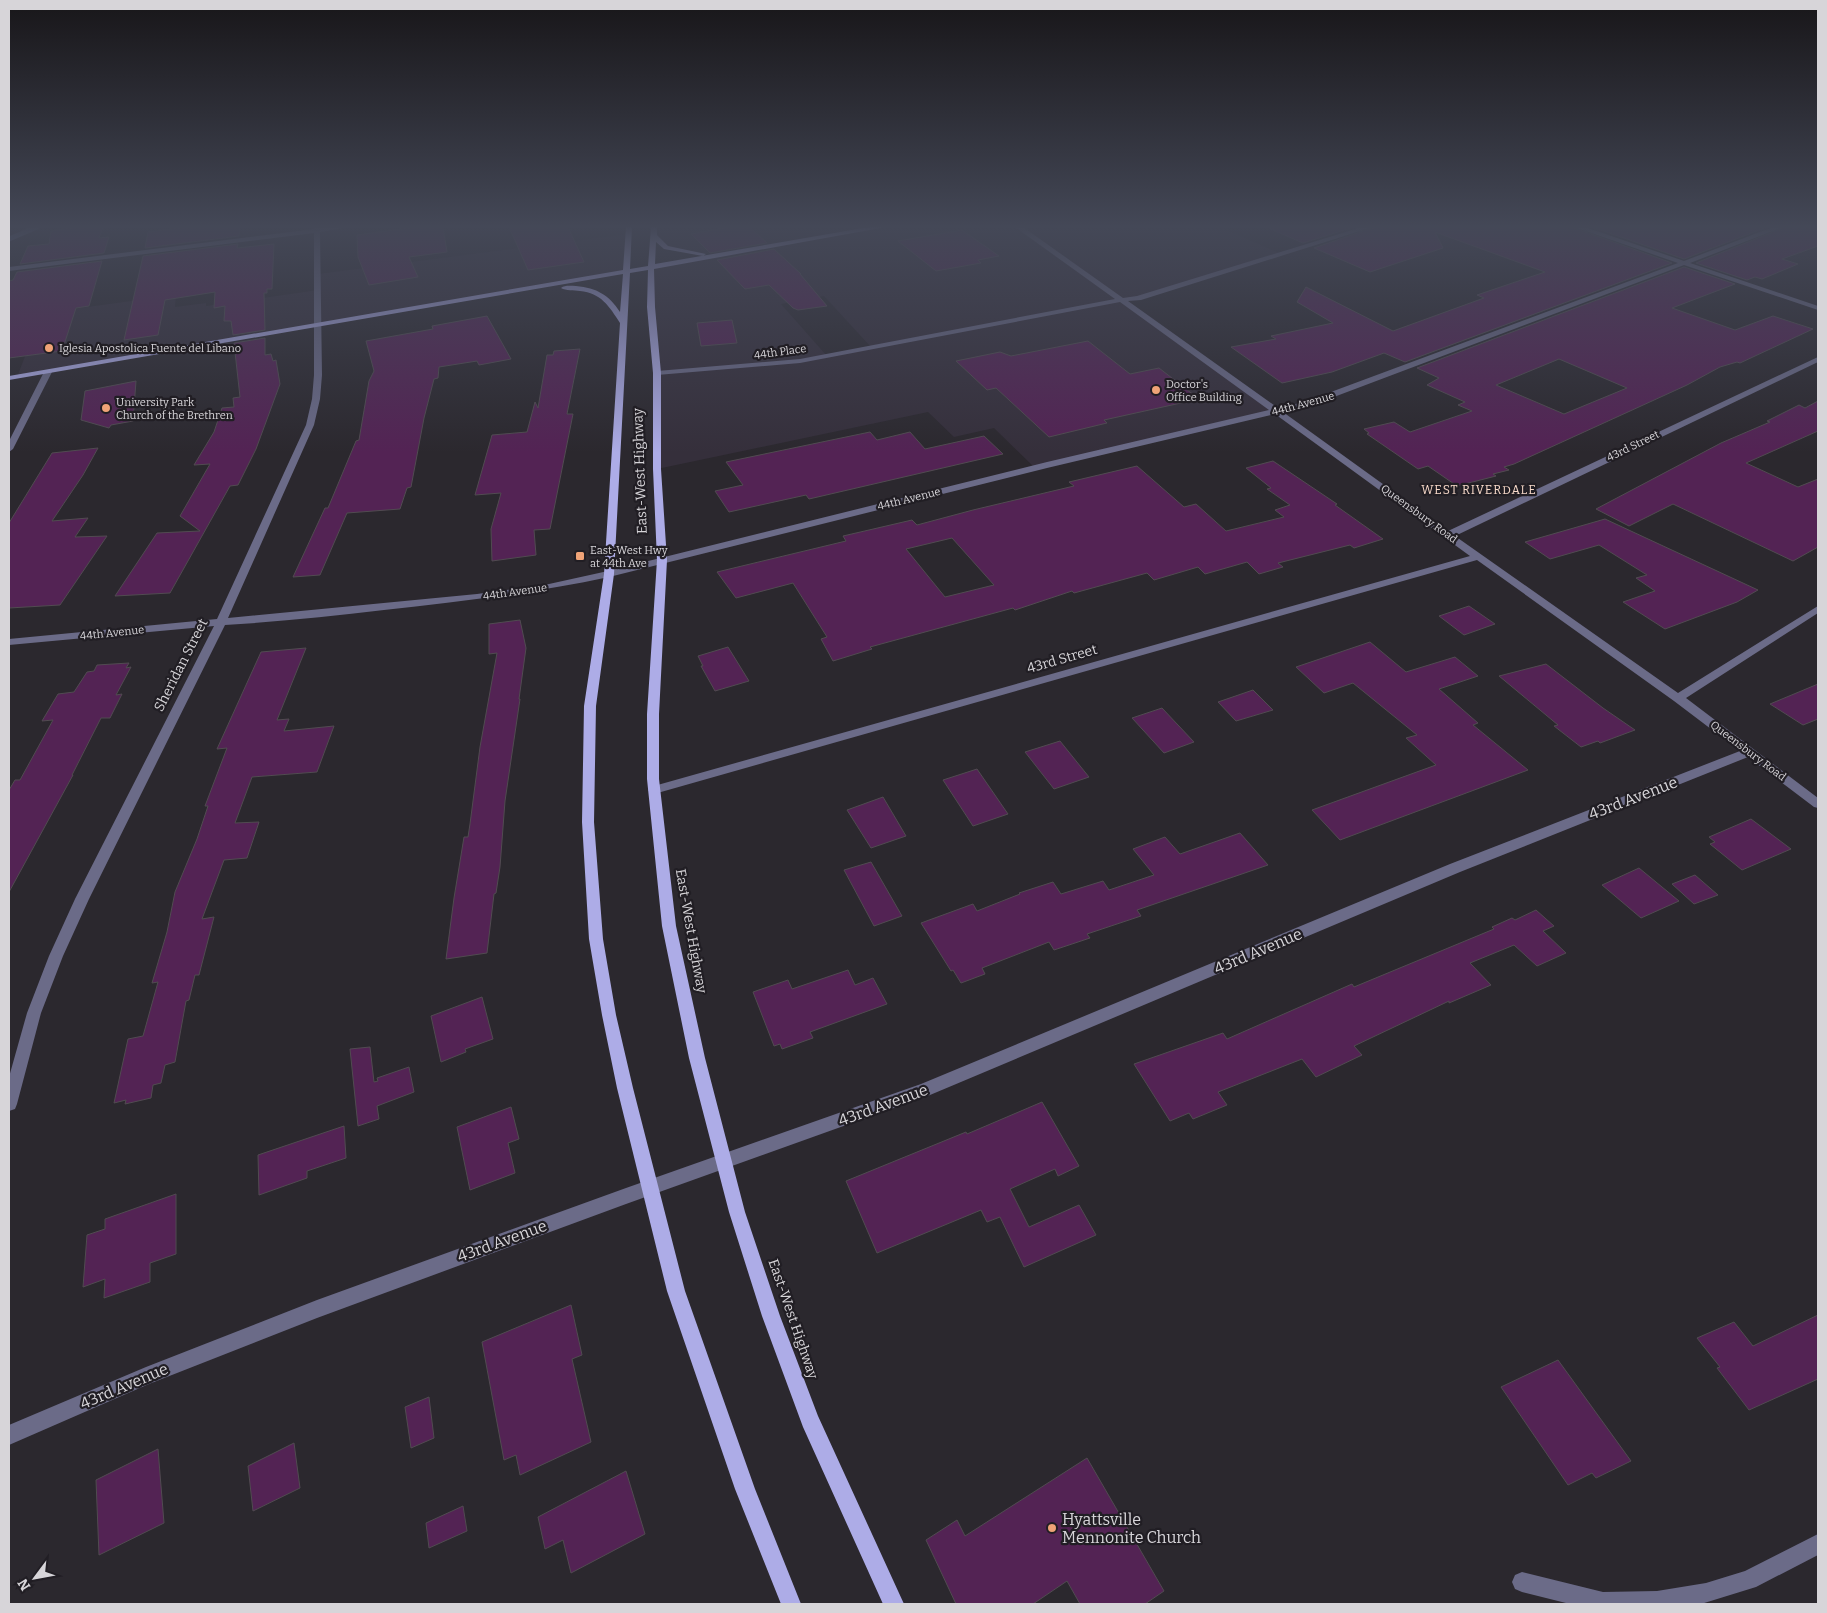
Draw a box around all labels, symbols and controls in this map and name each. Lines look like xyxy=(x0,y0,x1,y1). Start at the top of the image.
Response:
marker: Iglesia Apostolica Fuente del Libano xyxy=(43,342,55,354)
place label: Iglesia Apostolica Fuente del Libano xyxy=(59,342,241,355)
street label: 44th Place xyxy=(753,342,807,362)
place label: Doctor's Office Building xyxy=(1166,378,1242,404)
marker: Doctor's Office Building xyxy=(1150,384,1162,396)
street label: 44th Avenue xyxy=(1270,389,1336,419)
place label: University Park Church of the Brethren xyxy=(116,396,233,422)
marker: University Park Church of the Brethren xyxy=(100,402,112,414)
street label: East-West Highway xyxy=(629,407,651,534)
street label: 43rd Street xyxy=(1605,428,1661,464)
street label: Queensbury Road xyxy=(1378,482,1460,546)
district label: WEST RIVERDALE xyxy=(1421,483,1537,497)
street label: 44th Avenue xyxy=(876,485,942,513)
place label: East-West Hwy at 44th Ave xyxy=(590,544,668,570)
marker: East-West Hwy at 44th Ave xyxy=(574,550,586,562)
street label: 44th Avenue xyxy=(482,581,548,603)
street label: Sheridan Street xyxy=(150,616,212,714)
street label: 44th Avenue xyxy=(79,623,145,643)
street label: 43rd Street xyxy=(1025,641,1099,677)
street label: Queensbury Road xyxy=(1708,718,1789,784)
street label: 43rd Avenue xyxy=(1586,772,1680,824)
street label: East-West Highway xyxy=(672,868,710,995)
street label: 43rd Avenue xyxy=(1211,924,1305,978)
street label: 43rd Avenue xyxy=(836,1080,930,1130)
street label: 43rd Avenue xyxy=(455,1216,549,1266)
street label: East-West Highway xyxy=(764,1257,822,1382)
street label: 43rd Avenue xyxy=(77,1359,171,1413)
place label: Hyattsville Mennonite Church xyxy=(1062,1510,1201,1547)
marker: Hyattsville Mennonite Church xyxy=(1046,1522,1058,1534)
north arrow xyxy=(10,1553,60,1603)
text: N xyxy=(14,1575,34,1594)

